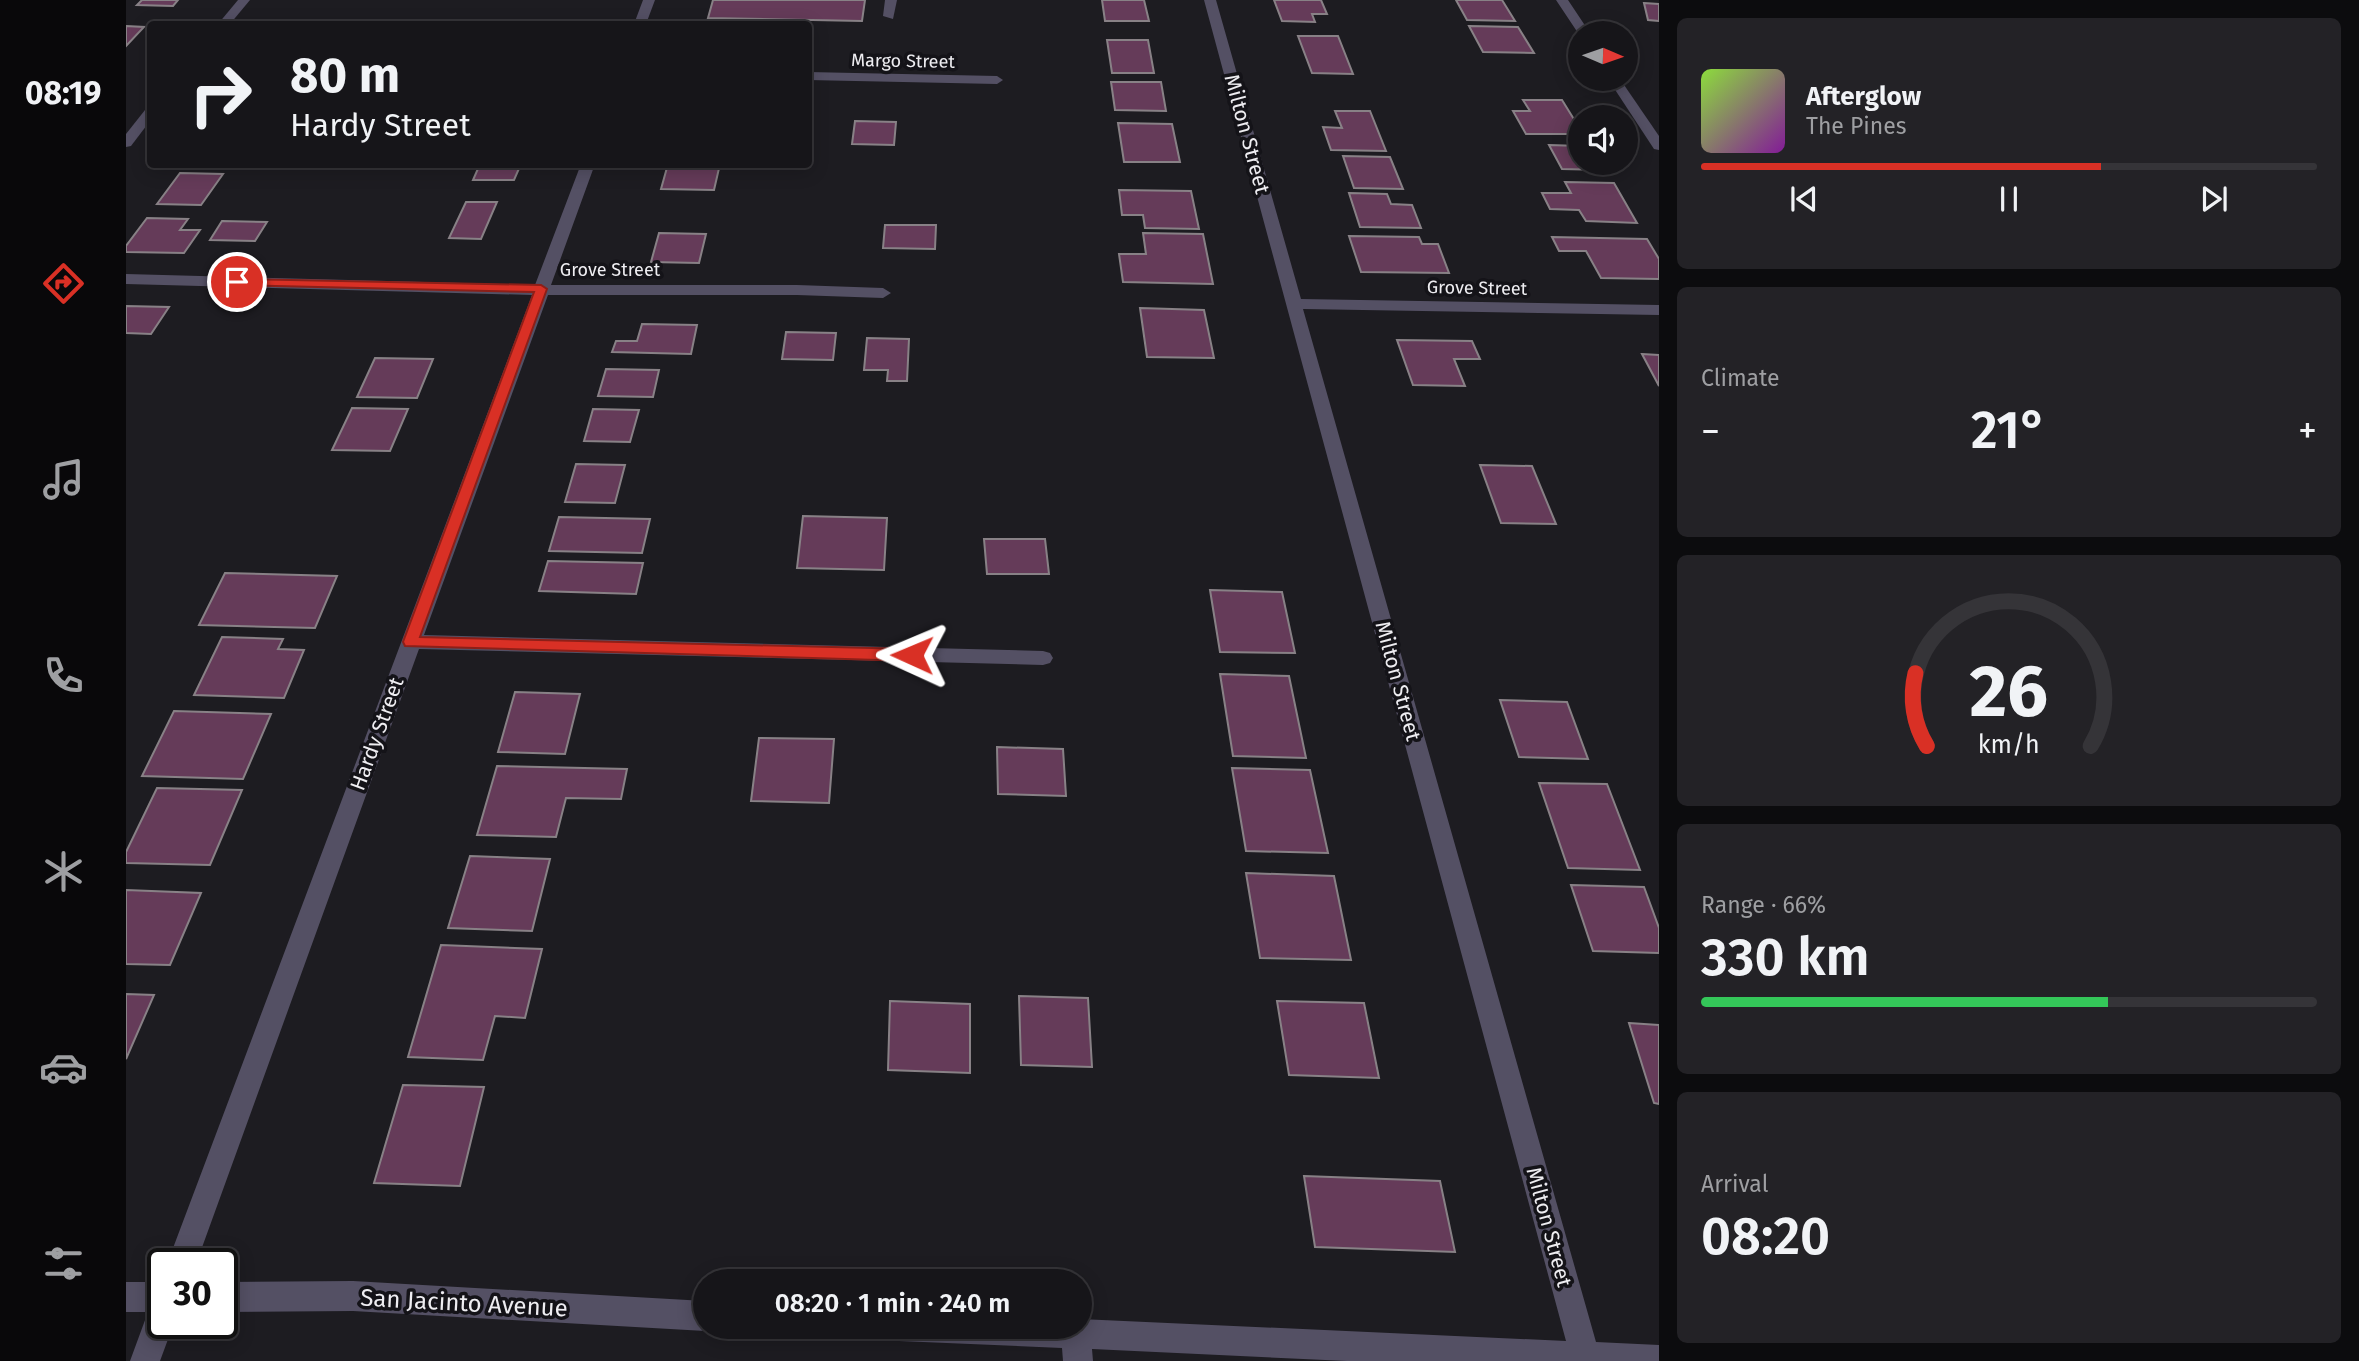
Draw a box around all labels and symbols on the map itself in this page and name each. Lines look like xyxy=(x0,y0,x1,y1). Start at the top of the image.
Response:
north arrow xyxy=(1568,21,1638,91)
street label: Margo Street xyxy=(851,49,956,73)
street label: Milton Street xyxy=(1219,71,1276,197)
pin xyxy=(207,252,267,312)
street label: Grove Street xyxy=(560,259,661,281)
street label: Grove Street xyxy=(1427,276,1528,300)
position arrow xyxy=(875,618,949,692)
street label: Milton Street xyxy=(1370,618,1427,744)
street label: Hardy Street xyxy=(345,673,410,794)
street label: Milton Street xyxy=(1521,1164,1578,1290)
speed limit sign: 30 xyxy=(147,1248,238,1339)
street label: San Jacinto Avenue xyxy=(360,1284,568,1322)

